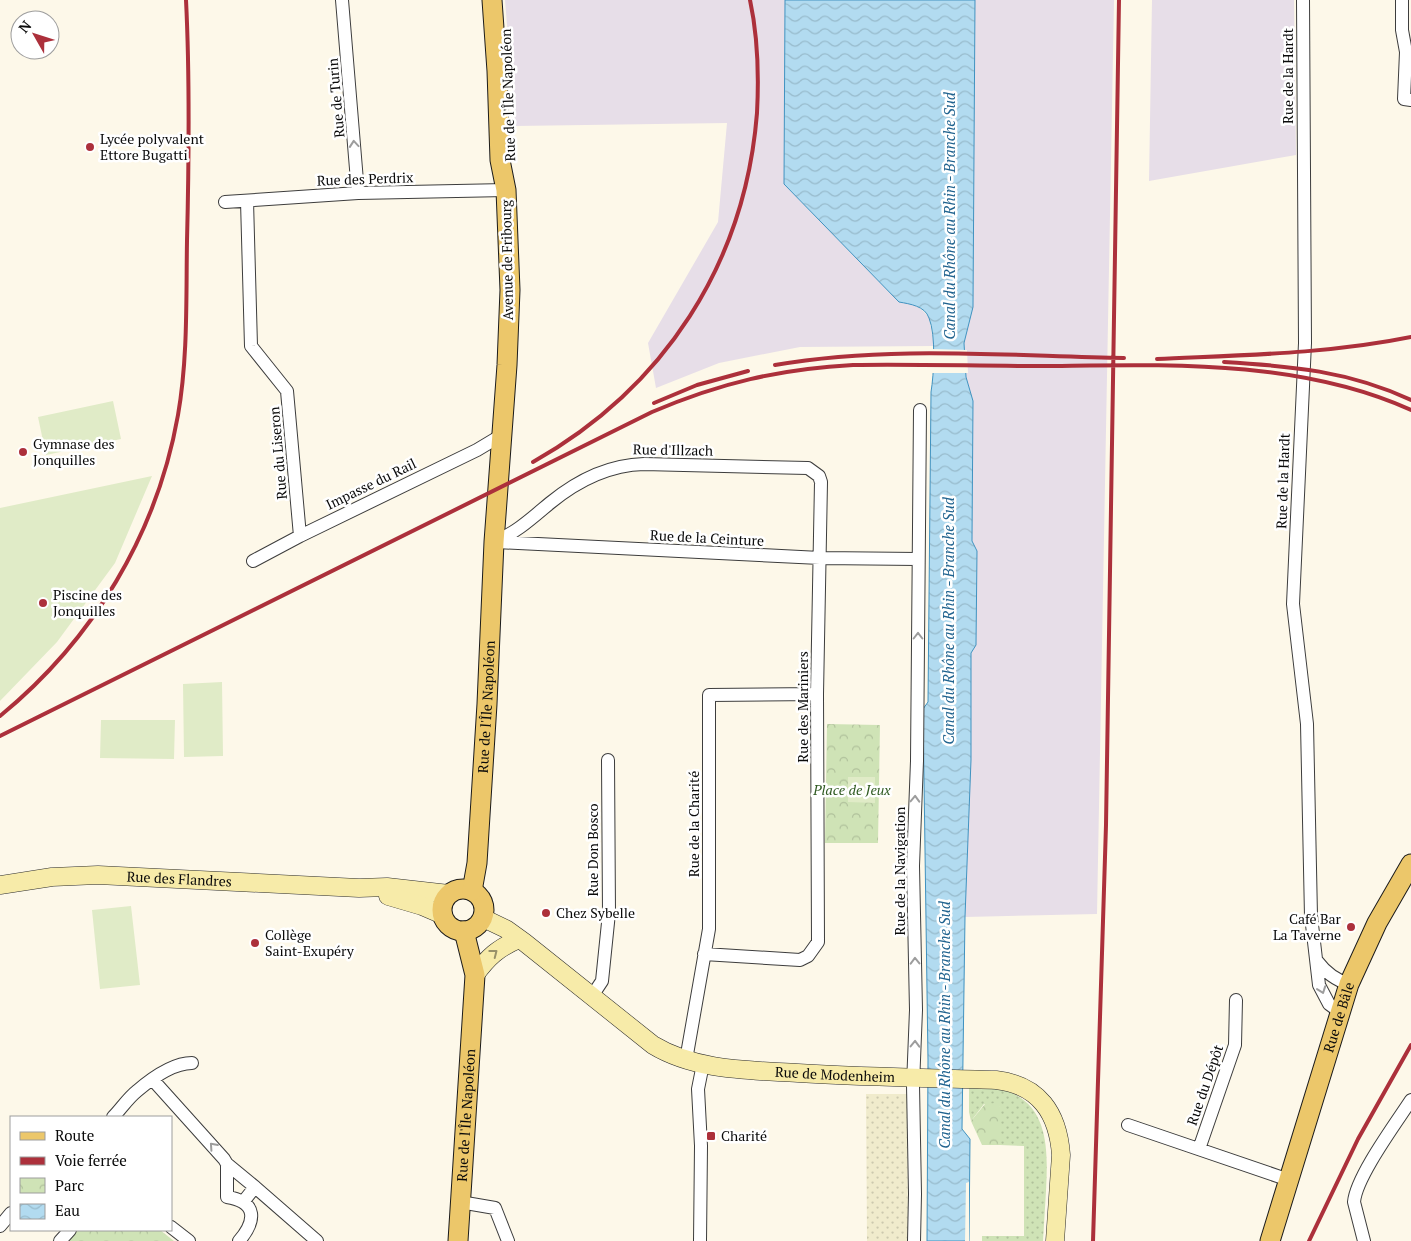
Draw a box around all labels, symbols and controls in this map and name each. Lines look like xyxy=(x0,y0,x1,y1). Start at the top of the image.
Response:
north arrow xyxy=(10,10,60,60)
text: N xyxy=(14,16,35,37)
street label: Rue de la Hardt xyxy=(1278,27,1297,124)
street label: Rue de l'Île Napoléon xyxy=(496,28,519,162)
street label: Rue de Turin xyxy=(323,57,348,139)
water label: Canal du Rhône au Rhin - Branche Sud xyxy=(939,91,959,340)
place label: Lycée polyvalent Ettore Bugatti xyxy=(100,129,205,164)
one-way arrow xyxy=(349,140,360,148)
marker: Lycée polyvalent Ettore Bugatti xyxy=(84,141,96,153)
street label: Rue des Perdrix xyxy=(316,167,414,190)
street label: Avenue de Fribourg xyxy=(496,199,517,321)
street label: Rue du Liseron xyxy=(264,405,291,500)
street label: Rue de la Hardt xyxy=(1271,432,1294,529)
place label: Gymnase des Jonquilles xyxy=(33,434,115,469)
street label: Rue d'Illzach xyxy=(633,439,713,460)
marker: Gymnase des Jonquilles xyxy=(17,446,29,458)
street label: Impasse du Rail xyxy=(322,453,419,514)
water label: Canal du Rhône au Rhin - Branche Sud xyxy=(938,496,958,745)
street label: Rue de la Ceinture xyxy=(650,525,765,550)
place label: Piscine des Jonquilles xyxy=(53,585,122,620)
marker: Piscine des Jonquilles xyxy=(37,597,49,609)
one-way arrow xyxy=(913,632,923,640)
street label: Rue de l'Île Napoléon xyxy=(473,639,499,774)
street label: Rue des Mariniers xyxy=(793,651,812,763)
street label: Rue de la Charité xyxy=(684,771,703,877)
park label: Place de Jeux xyxy=(812,780,891,799)
one-way arrow xyxy=(910,794,921,802)
street label: Rue Don Bosco xyxy=(583,803,602,897)
street label: Rue de la Navigation xyxy=(890,806,909,935)
street label: Rue des Flandres xyxy=(126,866,232,891)
water label: Canal du Rhône au Rhin - Branche Sud xyxy=(934,900,954,1149)
place label: Chez Sybelle xyxy=(556,903,635,922)
marker: Chez Sybelle xyxy=(540,907,552,919)
place label: Café Bar La Taverne xyxy=(1273,909,1342,944)
marker: Café Bar La Taverne xyxy=(1345,921,1357,933)
place label: Collège Saint-Exupéry xyxy=(265,925,355,960)
marker: Collège Saint-Exupéry xyxy=(249,937,261,949)
one-way arrow xyxy=(488,951,497,959)
one-way arrow xyxy=(910,957,920,964)
street label: Rue de Bâle xyxy=(1319,980,1358,1055)
one-way arrow xyxy=(1316,985,1326,994)
one-way arrow xyxy=(910,1040,920,1048)
street label: Rue du Dépôt xyxy=(1182,1041,1227,1128)
street label: Rue de l'Île Napoléon xyxy=(452,1048,479,1182)
street label: Rue de Modenheim xyxy=(775,1062,895,1086)
legend xyxy=(10,1116,172,1231)
text: Route xyxy=(55,1125,94,1145)
place label: Charité xyxy=(721,1126,767,1145)
marker: Charité xyxy=(705,1130,717,1142)
one-way arrow xyxy=(210,1143,219,1152)
text: Voie ferrée xyxy=(55,1150,127,1170)
text: Parc xyxy=(55,1175,84,1195)
text: Eau xyxy=(55,1200,80,1220)

